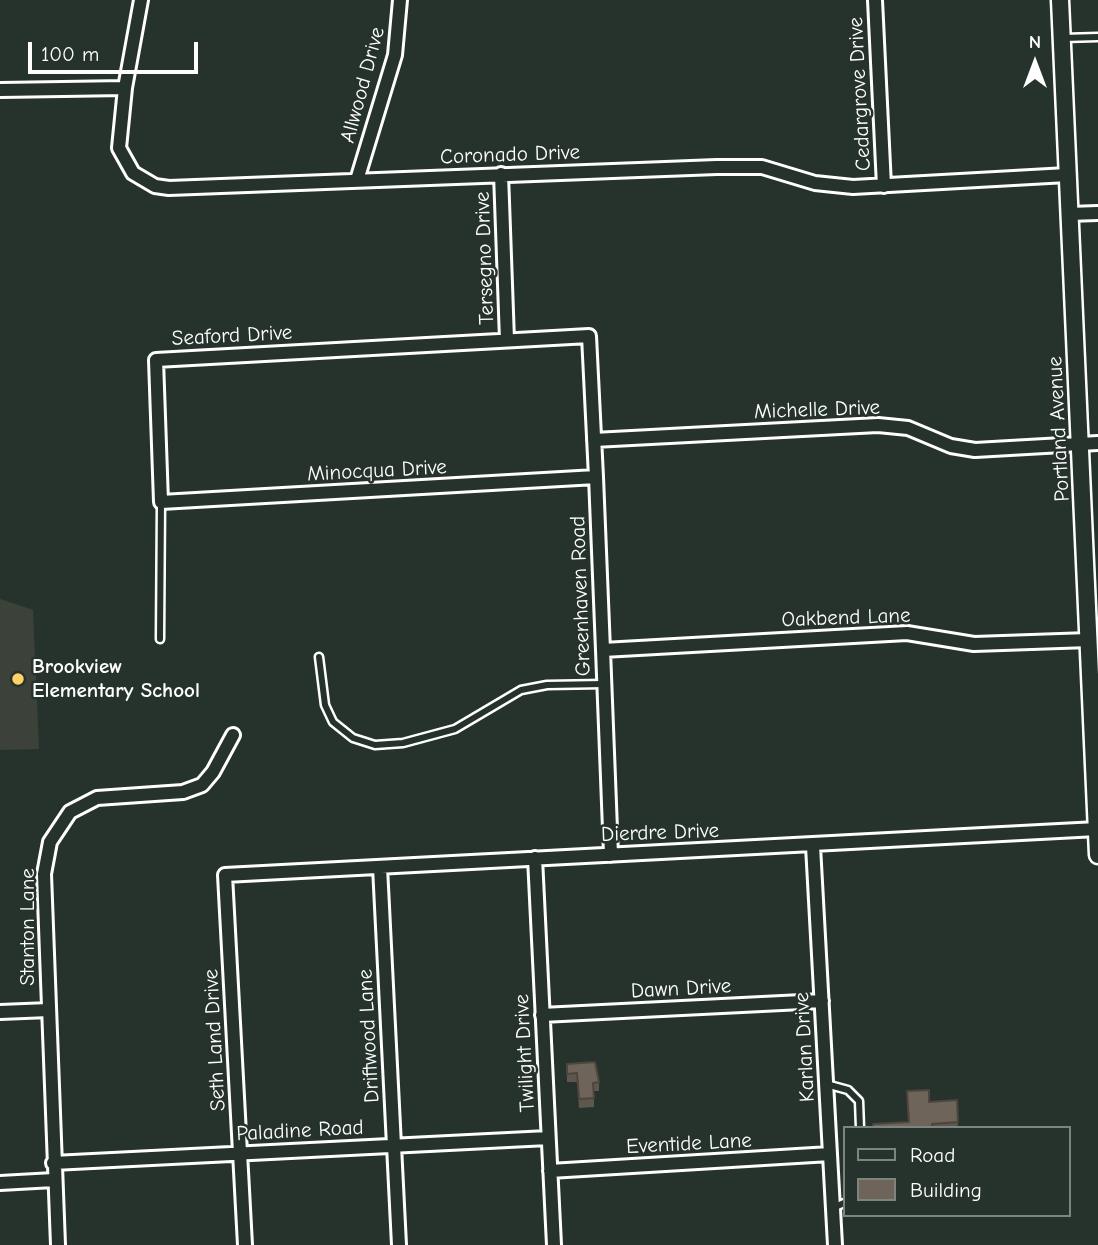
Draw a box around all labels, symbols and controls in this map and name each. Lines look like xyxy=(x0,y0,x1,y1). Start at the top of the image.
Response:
street label: Cedargrove Drive xyxy=(843,16,877,172)
street label: Allwood Drive xyxy=(335,24,391,146)
scale bar xyxy=(32,28,201,72)
north arrow xyxy=(1000,28,1070,98)
text: N xyxy=(1029,31,1041,53)
text: 100 m xyxy=(41,42,99,66)
street label: Coronado Drive xyxy=(440,140,580,170)
street label: Tersegno Drive xyxy=(470,191,500,325)
street label: Seaford Drive xyxy=(171,320,293,352)
street label: Portland Avenue xyxy=(1043,356,1075,502)
street label: Michelle Drive xyxy=(754,395,880,425)
street label: Minocqua Drive xyxy=(307,455,447,487)
street label: Greenhaven Road xyxy=(566,515,596,677)
street label: Oakbend Lane xyxy=(781,603,911,633)
place label: Brookview Elementary School xyxy=(32,654,200,704)
marker: Brookview Elementary School xyxy=(10,671,26,687)
street label: Dierdre Drive xyxy=(601,818,719,848)
street label: Stanton Lane xyxy=(15,868,41,986)
street label: Seth Land Drive xyxy=(199,968,231,1112)
street label: Driftwood Lane xyxy=(353,969,385,1103)
street label: Dawn Drive xyxy=(630,974,732,1004)
street label: Karlan Drive xyxy=(790,991,820,1103)
street label: Twilight Drive xyxy=(509,993,541,1113)
street label: Paladine Road xyxy=(236,1115,364,1147)
legend xyxy=(842,1126,1070,1217)
street label: Eventide Lane xyxy=(626,1128,752,1160)
text: Road xyxy=(910,1143,955,1167)
text: Building xyxy=(910,1178,982,1202)

